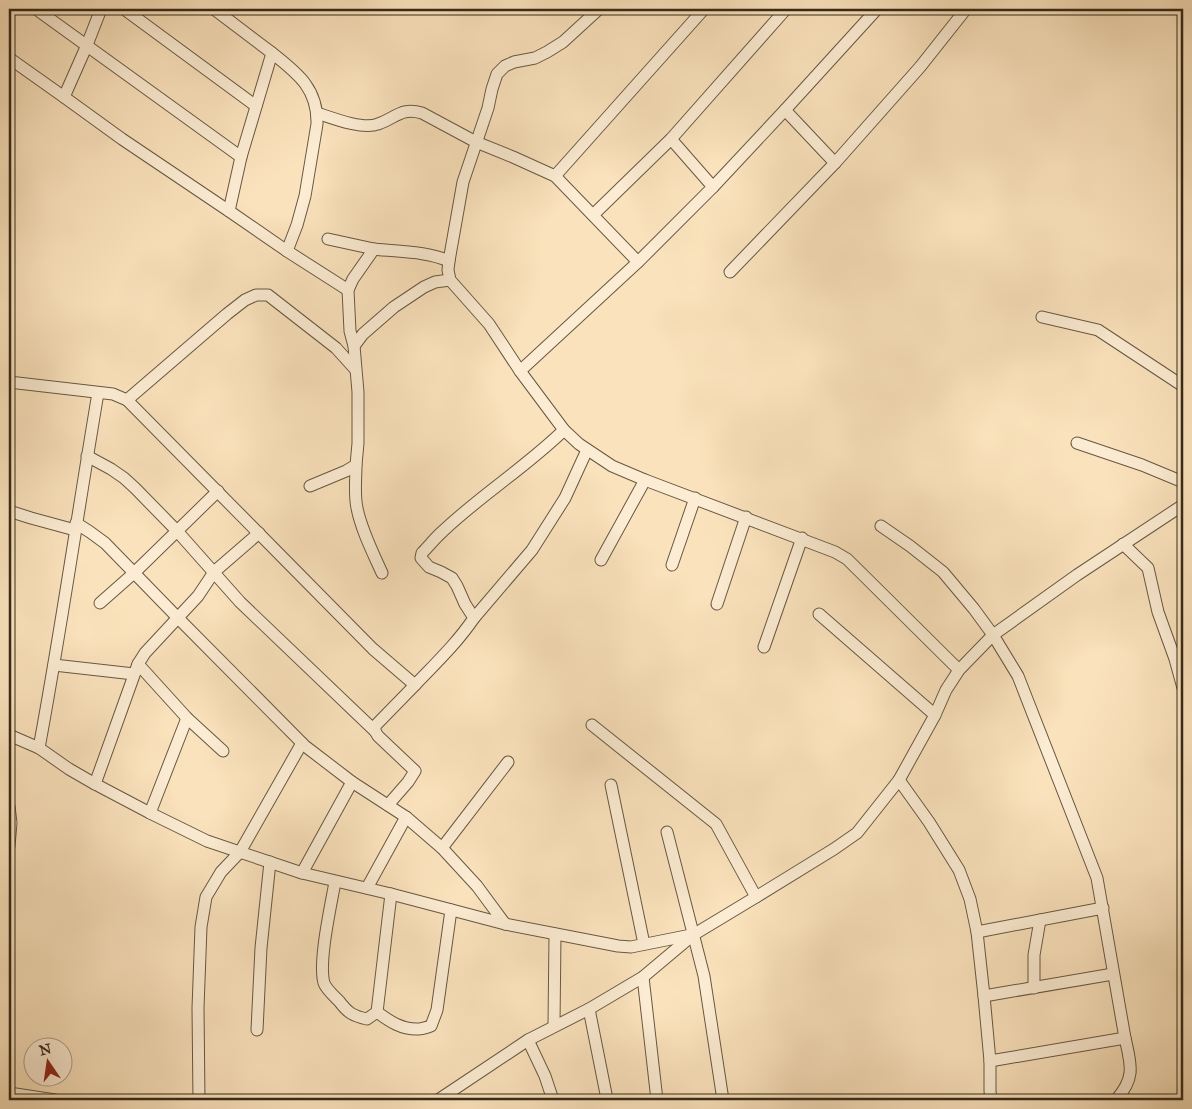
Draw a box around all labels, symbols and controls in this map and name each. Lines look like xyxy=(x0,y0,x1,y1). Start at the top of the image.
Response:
north arrow xyxy=(22,1036,72,1086)
text: N xyxy=(37,1040,53,1059)

